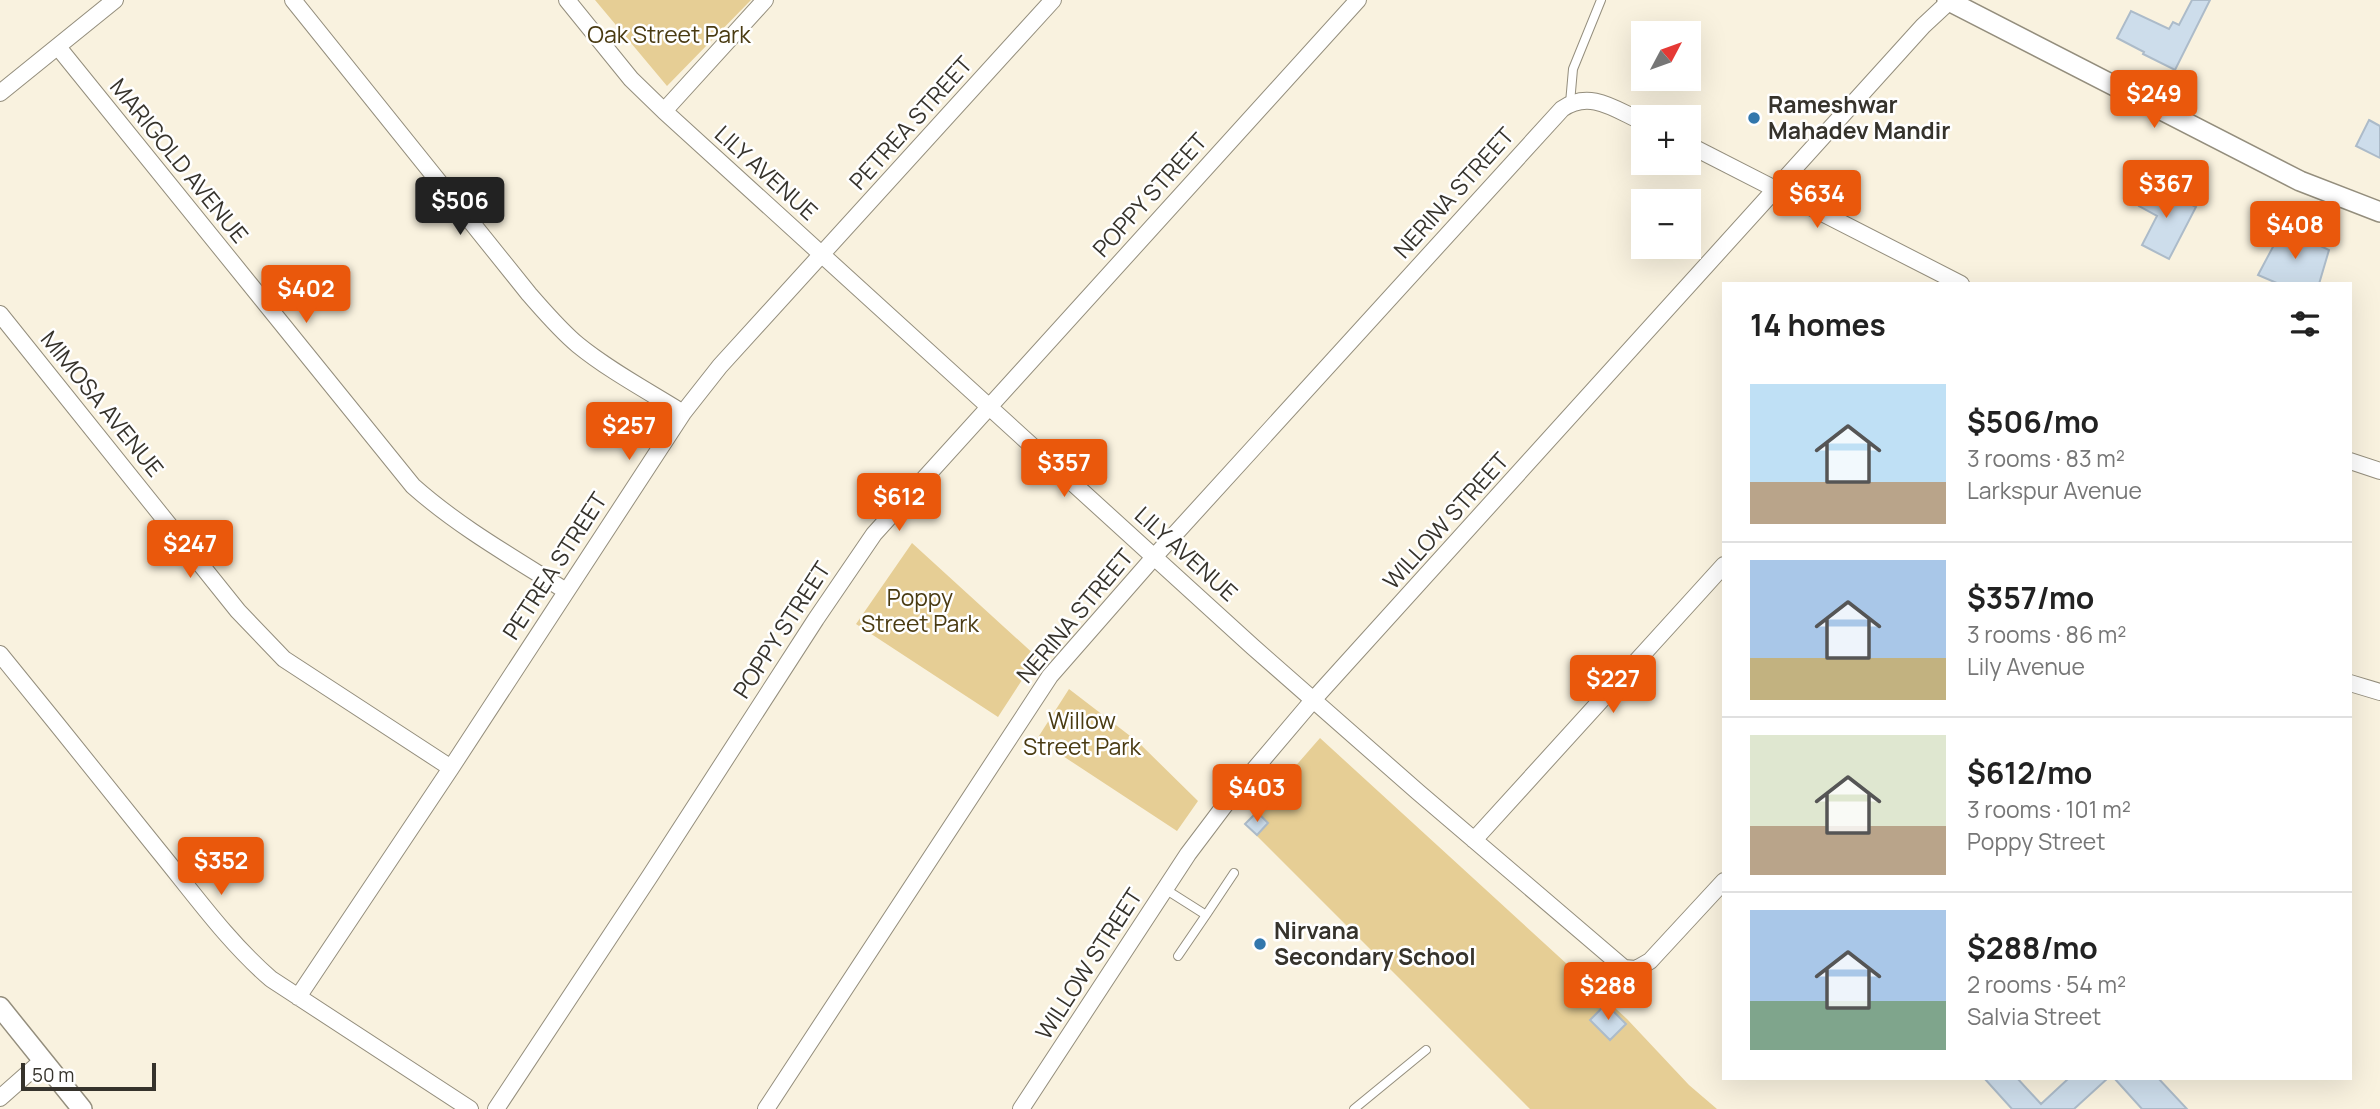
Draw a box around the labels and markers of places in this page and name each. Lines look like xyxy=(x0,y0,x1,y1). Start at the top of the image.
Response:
pin: $249 xyxy=(2113,71,2195,130)
place label: Rameshwar Mahadev Mandir xyxy=(1768,88,1950,146)
marker: Rameshwar Mahadev Mandir xyxy=(1746,110,1762,126)
pin: $367 xyxy=(2125,160,2207,220)
pin: $634 xyxy=(1776,170,1858,230)
pin: $506 xyxy=(419,177,501,237)
pin: $408 xyxy=(2254,202,2336,261)
pin: $402 xyxy=(265,266,347,325)
pin: $257 xyxy=(588,402,670,462)
pin: $357 xyxy=(1023,440,1105,499)
pin: $612 xyxy=(858,474,940,533)
pin: $247 xyxy=(149,520,231,580)
pin: $227 xyxy=(1572,656,1654,715)
pin: $403 xyxy=(1216,764,1298,824)
pin: $352 xyxy=(180,838,262,897)
place label: Nirvana Secondary School xyxy=(1274,914,1476,972)
marker: Nirvana Secondary School xyxy=(1252,936,1268,952)
pin: $288 xyxy=(1567,962,1649,1022)

